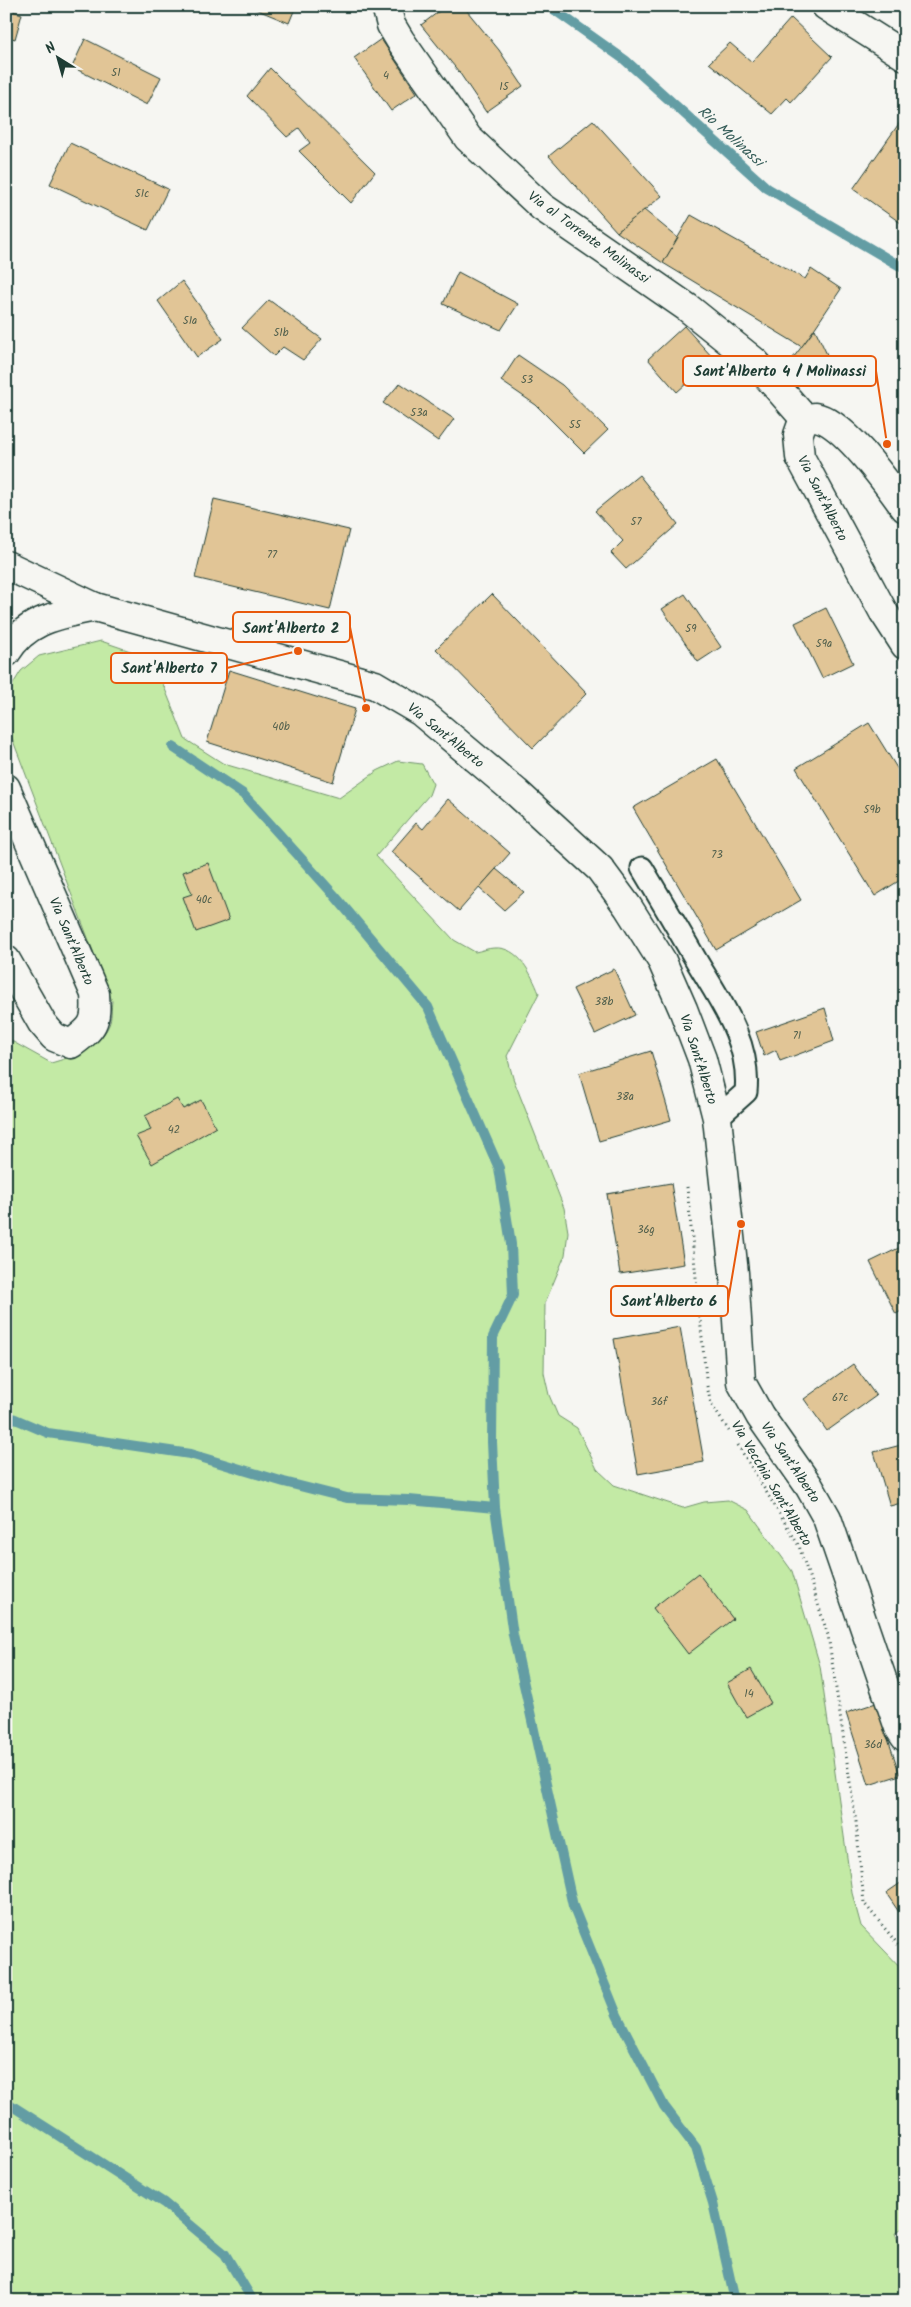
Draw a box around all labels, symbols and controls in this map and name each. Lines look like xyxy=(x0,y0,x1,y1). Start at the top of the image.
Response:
north arrow xyxy=(32,32,82,82)
text: N xyxy=(41,37,61,60)
house number: 51 xyxy=(111,64,121,82)
house number: 4 xyxy=(383,67,389,85)
house number: 15 xyxy=(499,78,510,96)
water label: Rio Molinassi xyxy=(692,100,772,176)
house number: 51c xyxy=(135,185,149,203)
street label: Via al Torrente Molinassi xyxy=(523,186,655,290)
house number: 51a xyxy=(183,312,197,330)
house number: 51b xyxy=(273,324,289,342)
callout: Sant'Alberto 4 / Molinassi xyxy=(683,356,876,386)
text: Sant'Alberto 4 / Molinassi xyxy=(694,360,867,384)
house number: 53 xyxy=(521,371,533,389)
house number: 53a xyxy=(410,404,428,422)
house number: 55 xyxy=(569,416,582,434)
street label: Via Sant'Alberto xyxy=(791,452,853,545)
house number: 57 xyxy=(631,513,642,531)
house number: 77 xyxy=(267,546,278,564)
callout: Sant'Alberto 2 xyxy=(233,612,350,642)
text: Sant'Alberto 2 xyxy=(242,617,340,641)
house number: 59 xyxy=(685,620,697,638)
house number: 59a xyxy=(816,635,832,653)
callout: Sant'Alberto 7 xyxy=(111,653,227,683)
text: Sant'Alberto 7 xyxy=(121,657,218,681)
street label: Via Sant'Alberto xyxy=(402,698,489,774)
house number: 40b xyxy=(272,718,290,736)
house number: 59b xyxy=(863,801,881,819)
house number: 73 xyxy=(711,846,723,864)
house number: 40c xyxy=(196,891,212,909)
street label: Via Sant'Alberto xyxy=(43,894,100,989)
house number: 38b xyxy=(595,993,614,1011)
street label: Via Sant'Alberto xyxy=(673,1011,723,1107)
house number: 71 xyxy=(793,1027,801,1045)
house number: 38a xyxy=(616,1088,634,1106)
house number: 42 xyxy=(168,1121,180,1139)
house number: 36g xyxy=(637,1221,655,1239)
callout: Sant'Alberto 6 xyxy=(611,1286,728,1316)
text: Sant'Alberto 6 xyxy=(621,1290,717,1314)
house number: 67c xyxy=(832,1389,848,1407)
house number: 36f xyxy=(651,1393,669,1411)
street label: Via Vecchia Sant'Alberto xyxy=(725,1417,817,1551)
street label: Via Sant'Alberto xyxy=(755,1418,826,1508)
house number: 14 xyxy=(744,1685,754,1703)
house number: 36d xyxy=(864,1736,882,1754)

